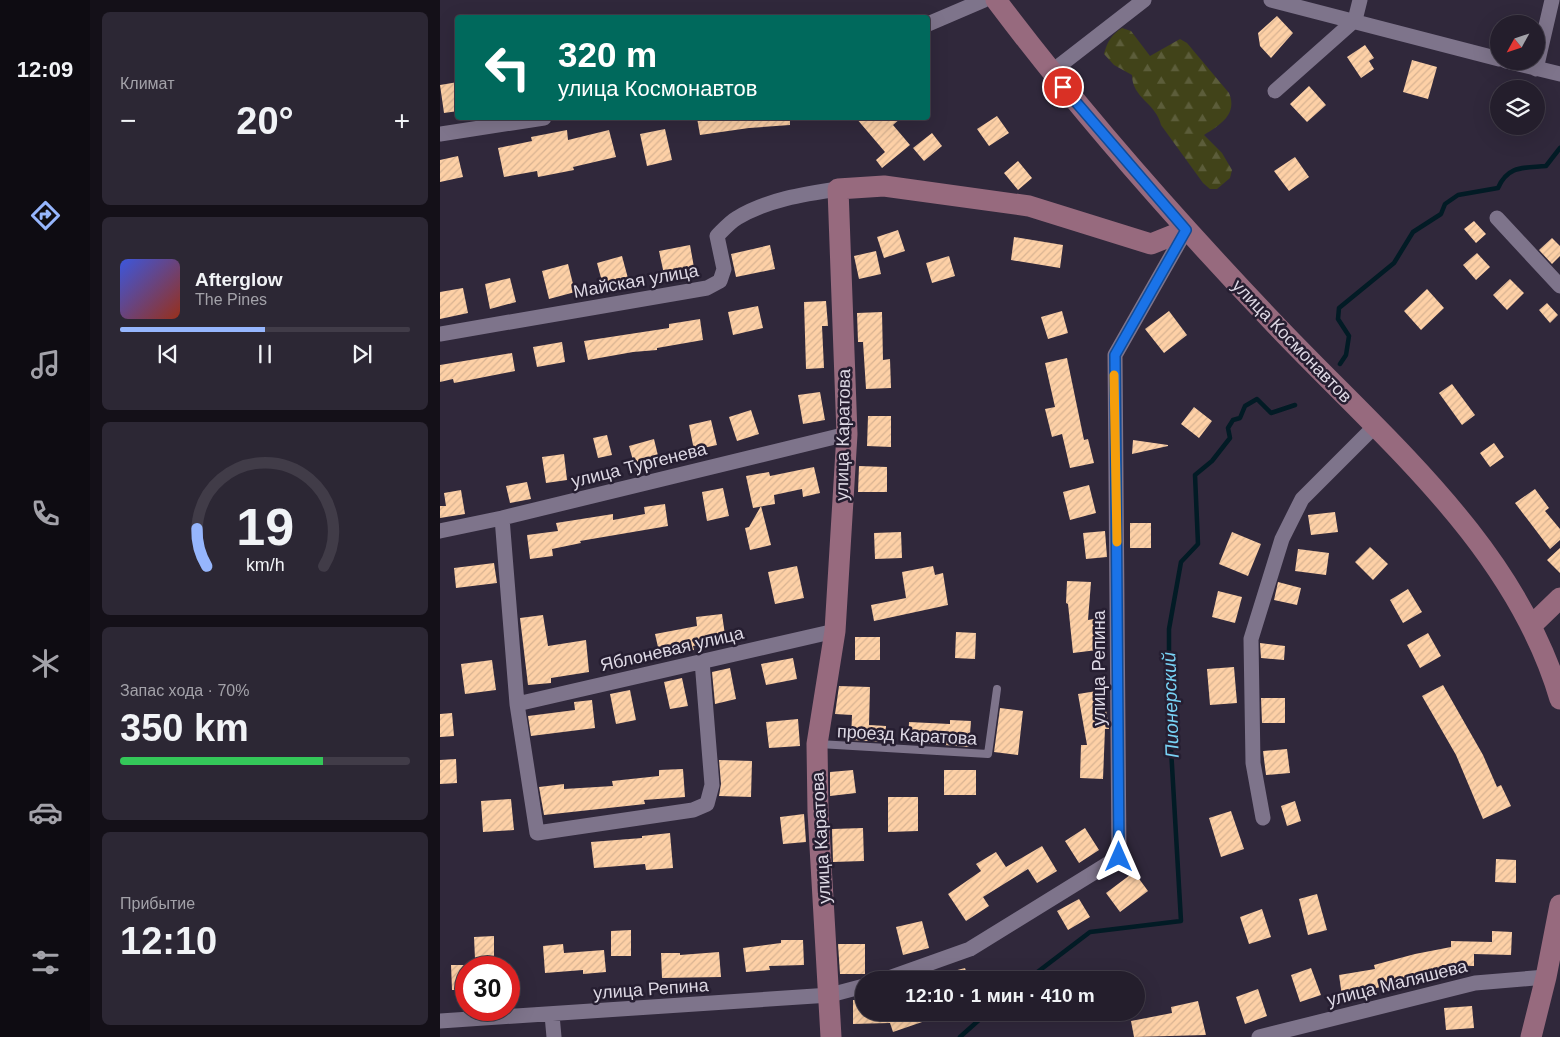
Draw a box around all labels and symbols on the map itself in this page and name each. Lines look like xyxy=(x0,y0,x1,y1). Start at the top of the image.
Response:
north arrow xyxy=(1490,15,1545,70)
pin xyxy=(1042,66,1084,108)
street label: Майская улица xyxy=(572,260,701,302)
street label: улица Космонавтов xyxy=(1228,275,1356,407)
street label: улица Каратова xyxy=(832,368,854,501)
street label: улица Тургенева xyxy=(569,438,710,491)
street label: улица Репина xyxy=(1089,609,1109,726)
street label: Яблоневая улица xyxy=(598,623,747,675)
water label: Пионерский xyxy=(1158,651,1183,758)
street label: проезд Каратова xyxy=(836,721,979,749)
street label: улица Каратова xyxy=(808,771,834,904)
position arrow xyxy=(1092,830,1144,882)
speed limit sign: 30 xyxy=(455,956,520,1021)
street label: улица Маляшева xyxy=(1325,956,1470,1010)
street label: улица Репина xyxy=(593,975,710,1003)

